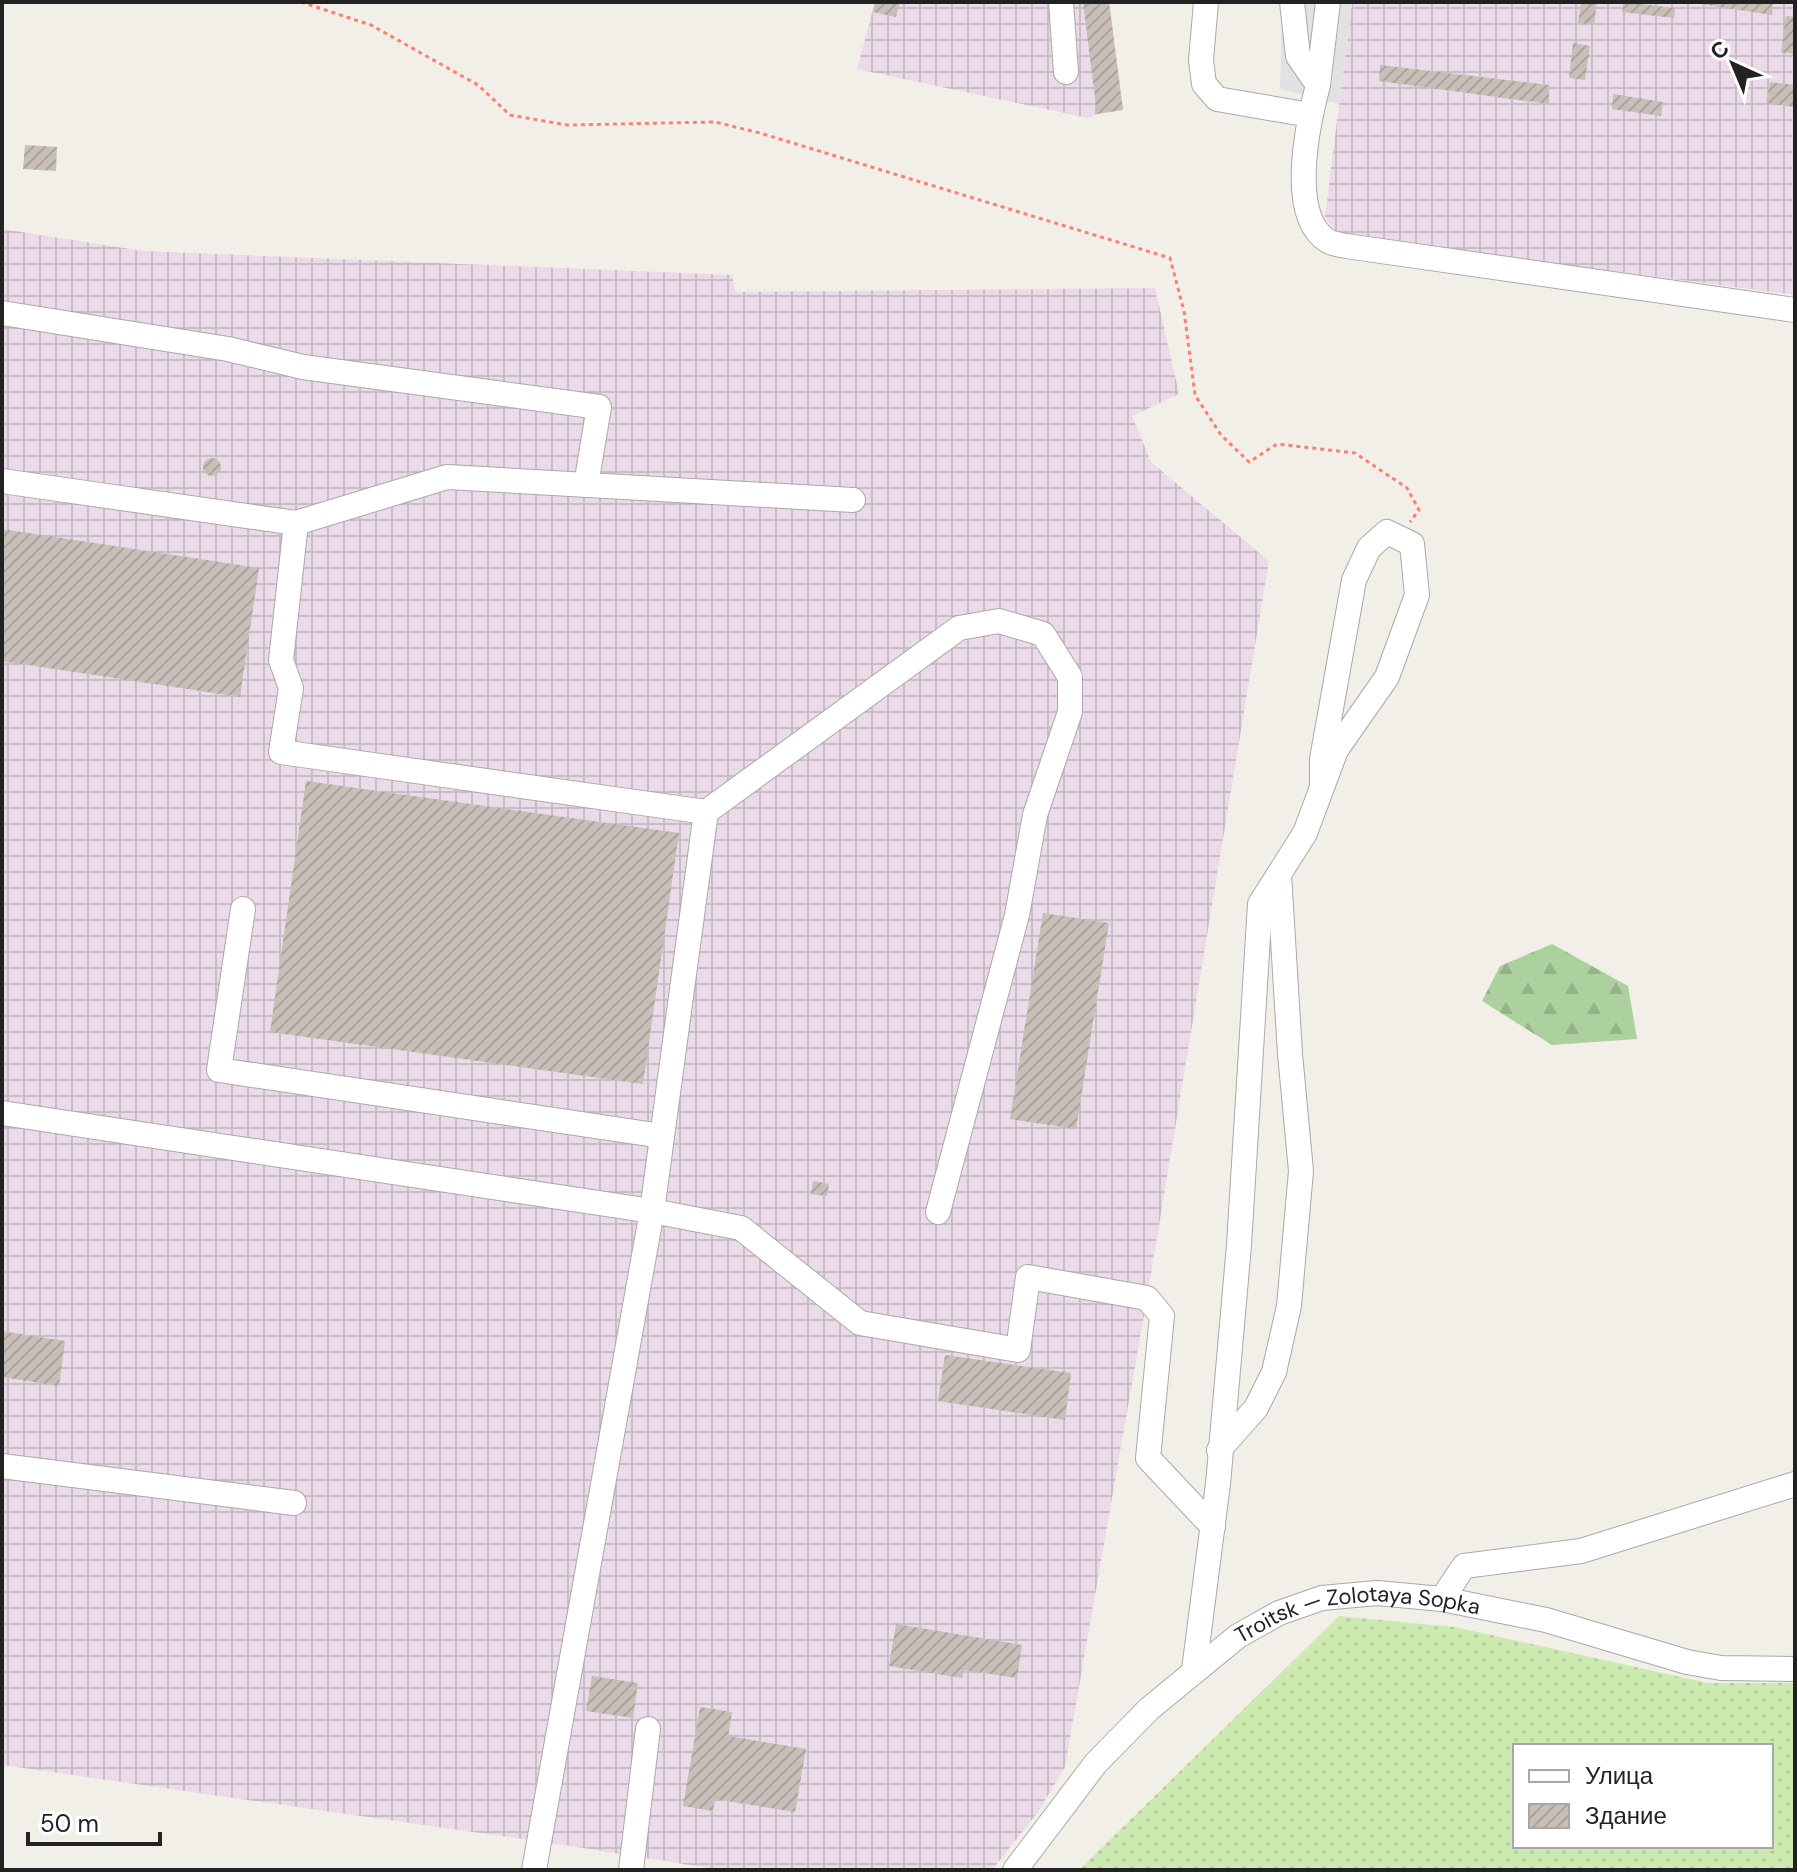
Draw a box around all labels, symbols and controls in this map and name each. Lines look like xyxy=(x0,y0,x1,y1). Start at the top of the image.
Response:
north arrow xyxy=(1693,24,1773,104)
text: С xyxy=(1704,34,1735,66)
street label: Troitsk — Zolotaya Sopka xyxy=(1229,1579,1483,1650)
legend xyxy=(1513,1744,1773,1848)
text: Улица xyxy=(1585,1760,1654,1791)
scale bar xyxy=(28,1796,160,1846)
text: Здание xyxy=(1585,1800,1667,1831)
text: 50 m xyxy=(40,1808,99,1839)

